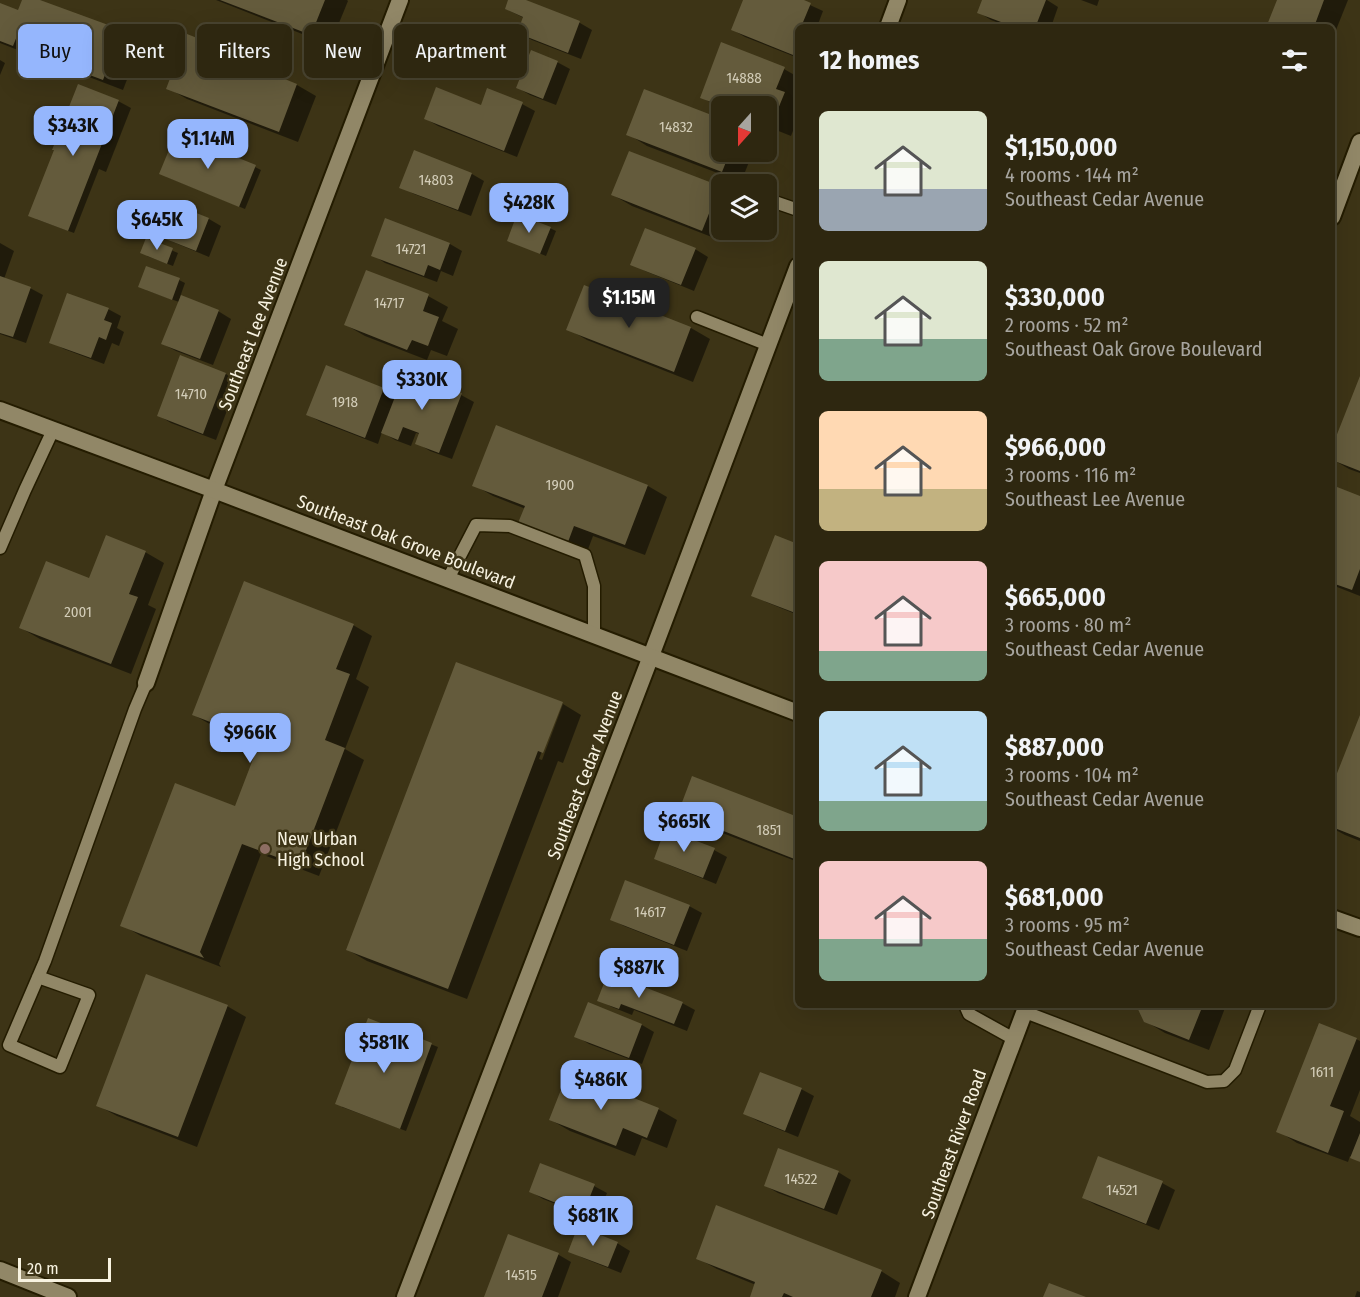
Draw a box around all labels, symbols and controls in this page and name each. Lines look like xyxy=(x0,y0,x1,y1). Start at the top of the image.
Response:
chip: Buy xyxy=(18,24,92,78)
chip: Rent xyxy=(104,24,185,78)
chip: Filters xyxy=(197,24,292,78)
chip: New xyxy=(304,24,382,78)
chip: Apartment xyxy=(394,24,527,78)
icon: filters xyxy=(1278,44,1311,77)
text: 12 homes xyxy=(819,45,919,76)
house number: 14888 xyxy=(726,69,762,87)
north arrow xyxy=(711,96,777,162)
map controls xyxy=(711,96,777,240)
pin: $343K xyxy=(31,106,115,157)
text: $343K xyxy=(48,113,98,137)
house number: 14832 xyxy=(659,118,693,136)
pin: $1.14M xyxy=(159,119,257,170)
text: $1.14M xyxy=(181,126,235,150)
text: $1,150,000 xyxy=(1005,132,1117,163)
icon: home xyxy=(867,135,939,207)
text: 4 rooms · 144 m² xyxy=(1005,163,1139,187)
house number: 14803 xyxy=(418,171,454,189)
button: layers xyxy=(711,174,777,240)
pin: $428K xyxy=(487,183,571,234)
text: Southeast Cedar Avenue xyxy=(1005,187,1204,211)
text: $428K xyxy=(503,190,555,214)
pin: $645K xyxy=(115,200,199,251)
text: $645K xyxy=(131,207,183,231)
house number: 14721 xyxy=(396,240,426,258)
street label: Southeast Lee Avenue xyxy=(214,254,292,414)
pin: $1.15M xyxy=(580,278,678,329)
text: $330,000 xyxy=(1005,282,1105,313)
text: $1.15M xyxy=(603,285,655,309)
icon: home xyxy=(867,285,939,357)
house number: 14717 xyxy=(374,294,404,312)
text: 2 rooms · 52 m² xyxy=(1005,313,1129,337)
text: Southeast Oak Grove Boulevard xyxy=(1005,337,1262,361)
pin: $330K xyxy=(380,360,464,411)
text: $330K xyxy=(396,367,448,391)
house number: 14710 xyxy=(175,385,207,403)
house number: 1918 xyxy=(332,393,358,411)
text: $966,000 xyxy=(1005,432,1106,463)
icon: home xyxy=(867,435,939,507)
text: 3 rooms · 116 m² xyxy=(1005,463,1136,487)
house number: 1900 xyxy=(546,476,574,494)
text: Southeast Lee Avenue xyxy=(1005,487,1185,511)
street label: Southeast Oak Grove Boulevard xyxy=(294,490,518,594)
text: $665,000 xyxy=(1005,582,1106,613)
icon: home xyxy=(867,585,939,657)
house number: 2001 xyxy=(64,603,92,621)
text: 3 rooms · 80 m² xyxy=(1005,613,1131,637)
text: Southeast Cedar Avenue xyxy=(1005,637,1204,661)
street label: Southeast Cedar Avenue xyxy=(543,687,627,863)
pin: $966K xyxy=(208,713,292,764)
text: $966K xyxy=(224,720,276,744)
text: $887,000 xyxy=(1005,732,1104,763)
icon: home xyxy=(867,735,939,807)
text: 3 rooms · 104 m² xyxy=(1005,763,1139,787)
text: Southeast Cedar Avenue xyxy=(1005,787,1204,811)
pin: $665K xyxy=(642,802,726,853)
text: $665K xyxy=(658,809,710,833)
house number: 1851 xyxy=(756,821,782,839)
place label: New Urban High School xyxy=(277,828,365,871)
marker: New Urban High School xyxy=(258,842,272,856)
text: $681,000 xyxy=(1005,882,1104,913)
icon: home xyxy=(867,885,939,957)
house number: 14617 xyxy=(634,903,666,921)
text: 3 rooms · 95 m² xyxy=(1005,913,1130,937)
text: Southeast Cedar Avenue xyxy=(1005,937,1204,961)
pin: $887K xyxy=(597,948,681,999)
text: $887K xyxy=(614,955,664,979)
pin: $581K xyxy=(342,1023,426,1074)
text: $581K xyxy=(359,1030,409,1054)
pin: $486K xyxy=(559,1060,643,1111)
house number: 1611 xyxy=(1310,1063,1334,1081)
street label: Southeast River Road xyxy=(917,1066,991,1222)
text: $486K xyxy=(575,1067,627,1091)
house number: 14522 xyxy=(785,1170,818,1188)
house number: 14521 xyxy=(1106,1181,1138,1199)
pin: $681K xyxy=(551,1196,635,1247)
text: $681K xyxy=(568,1203,618,1227)
scale bar xyxy=(18,1255,111,1282)
text: 20 m xyxy=(27,1259,58,1278)
house number: 14515 xyxy=(505,1266,537,1284)

